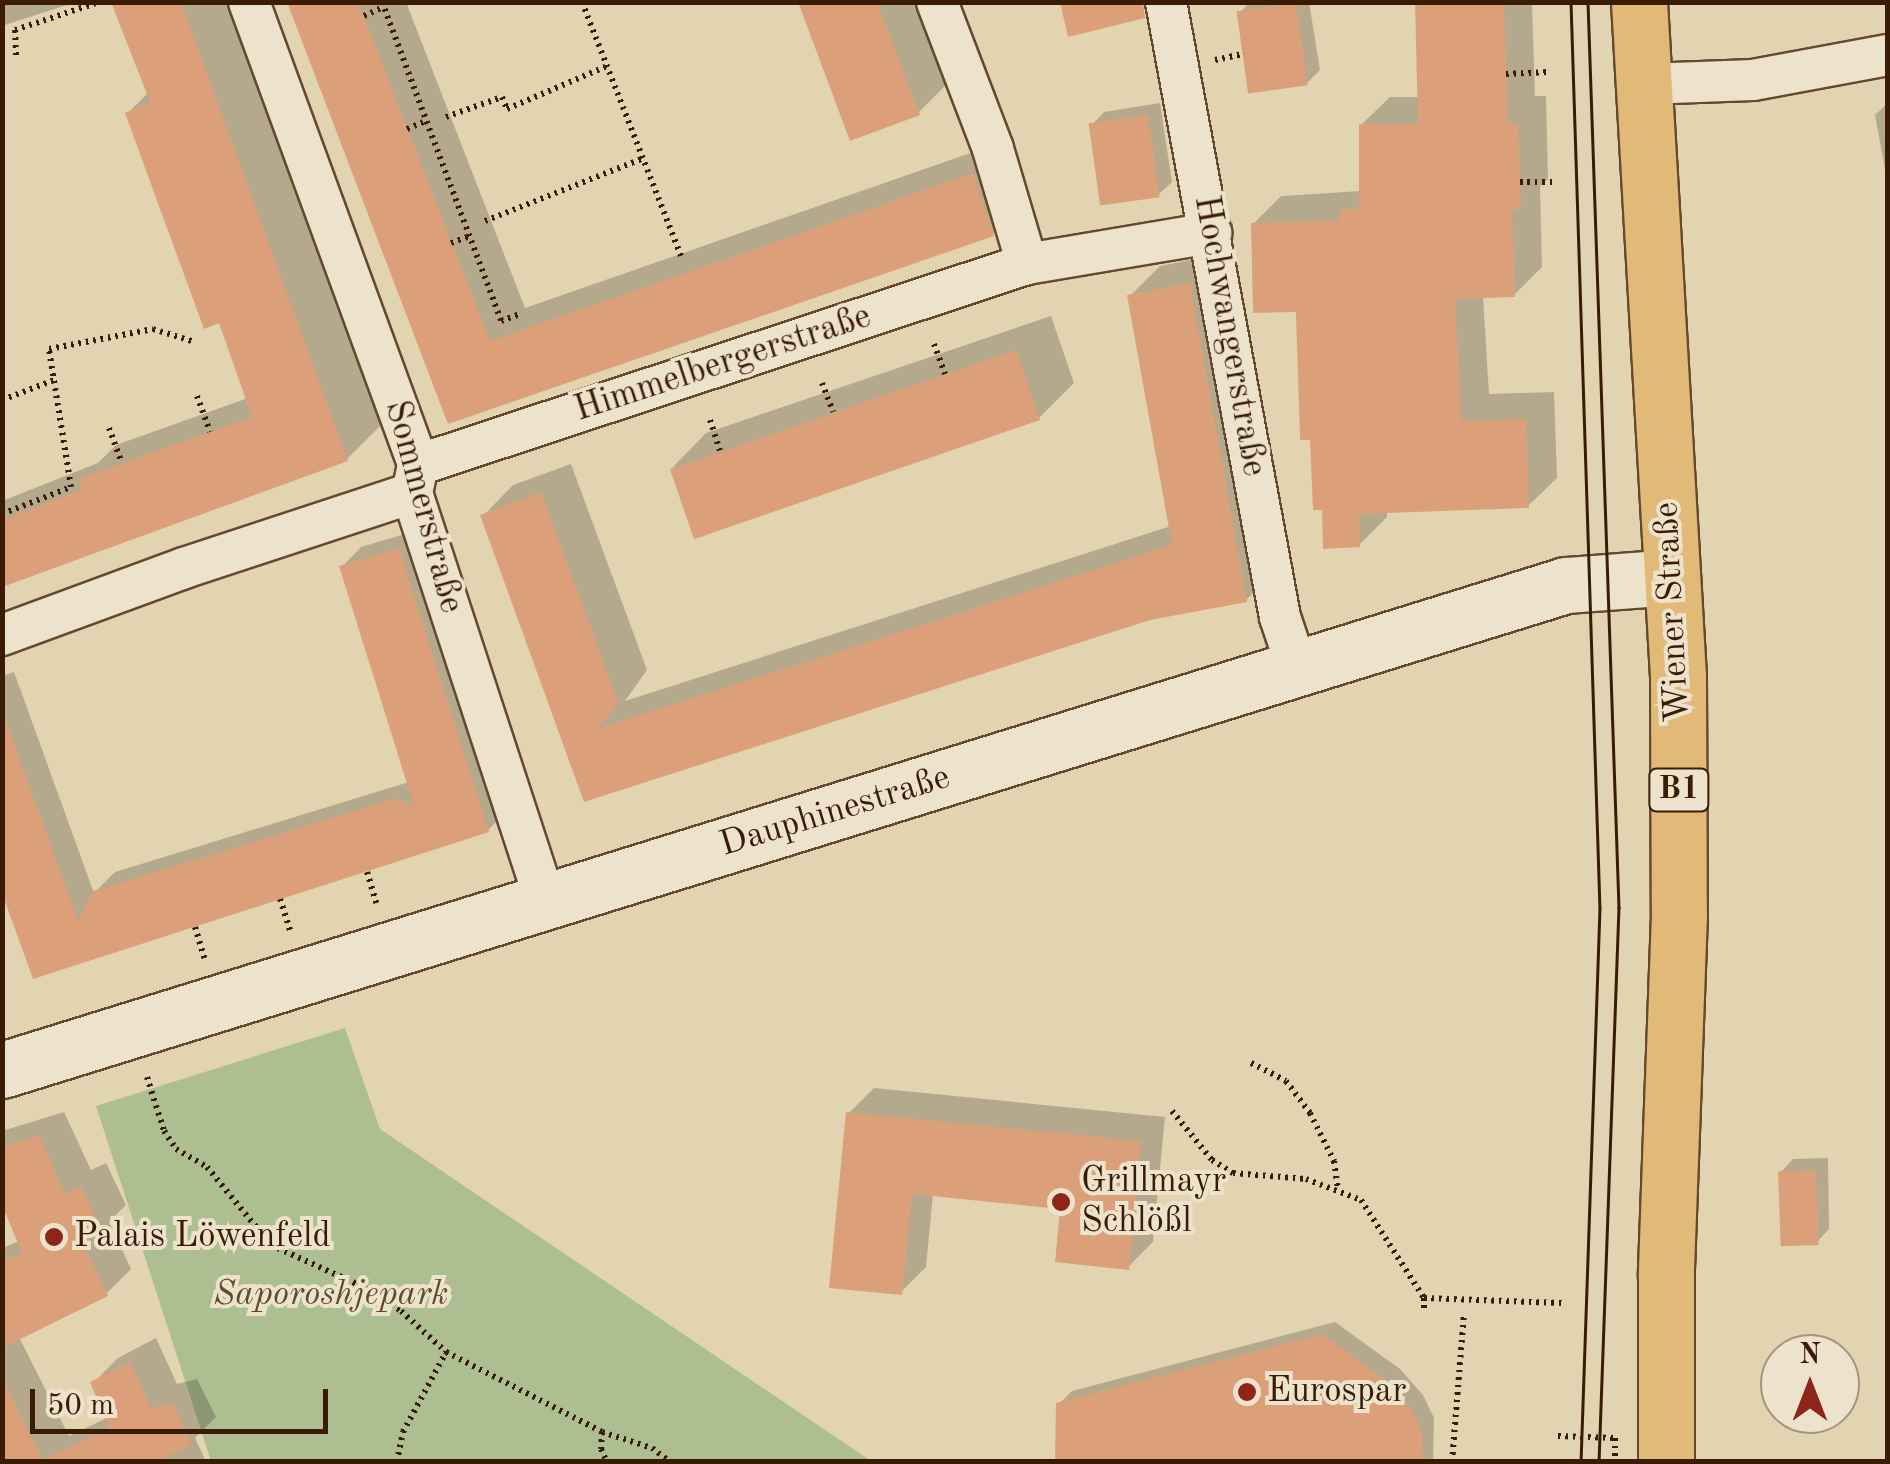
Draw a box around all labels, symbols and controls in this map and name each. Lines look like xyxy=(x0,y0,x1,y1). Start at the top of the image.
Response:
street label: Hochwangerstraße xyxy=(1184,192,1274,480)
street label: Himmelbergerstraße xyxy=(569,296,877,432)
street label: Sommerstraße xyxy=(374,396,472,618)
street label: Wiener Straße xyxy=(1646,501,1700,723)
street label: Dauphinestraße xyxy=(715,757,955,867)
road number: B1 xyxy=(1646,763,1712,817)
place label: Grillmayr Schlößl xyxy=(1081,1161,1226,1243)
marker: Grillmayr Schlößl xyxy=(1050,1191,1072,1213)
place label: Palais Löwenfeld xyxy=(74,1216,331,1258)
marker: Palais Löwenfeld xyxy=(43,1226,65,1248)
park label: Saporoshjepark xyxy=(214,1274,448,1316)
north arrow xyxy=(1760,1334,1860,1434)
text: N xyxy=(1799,1342,1821,1370)
scale bar xyxy=(35,1369,332,1431)
place label: Eurospar xyxy=(1267,1371,1407,1413)
marker: Eurospar xyxy=(1236,1381,1258,1403)
text: 50 m xyxy=(47,1391,114,1421)

